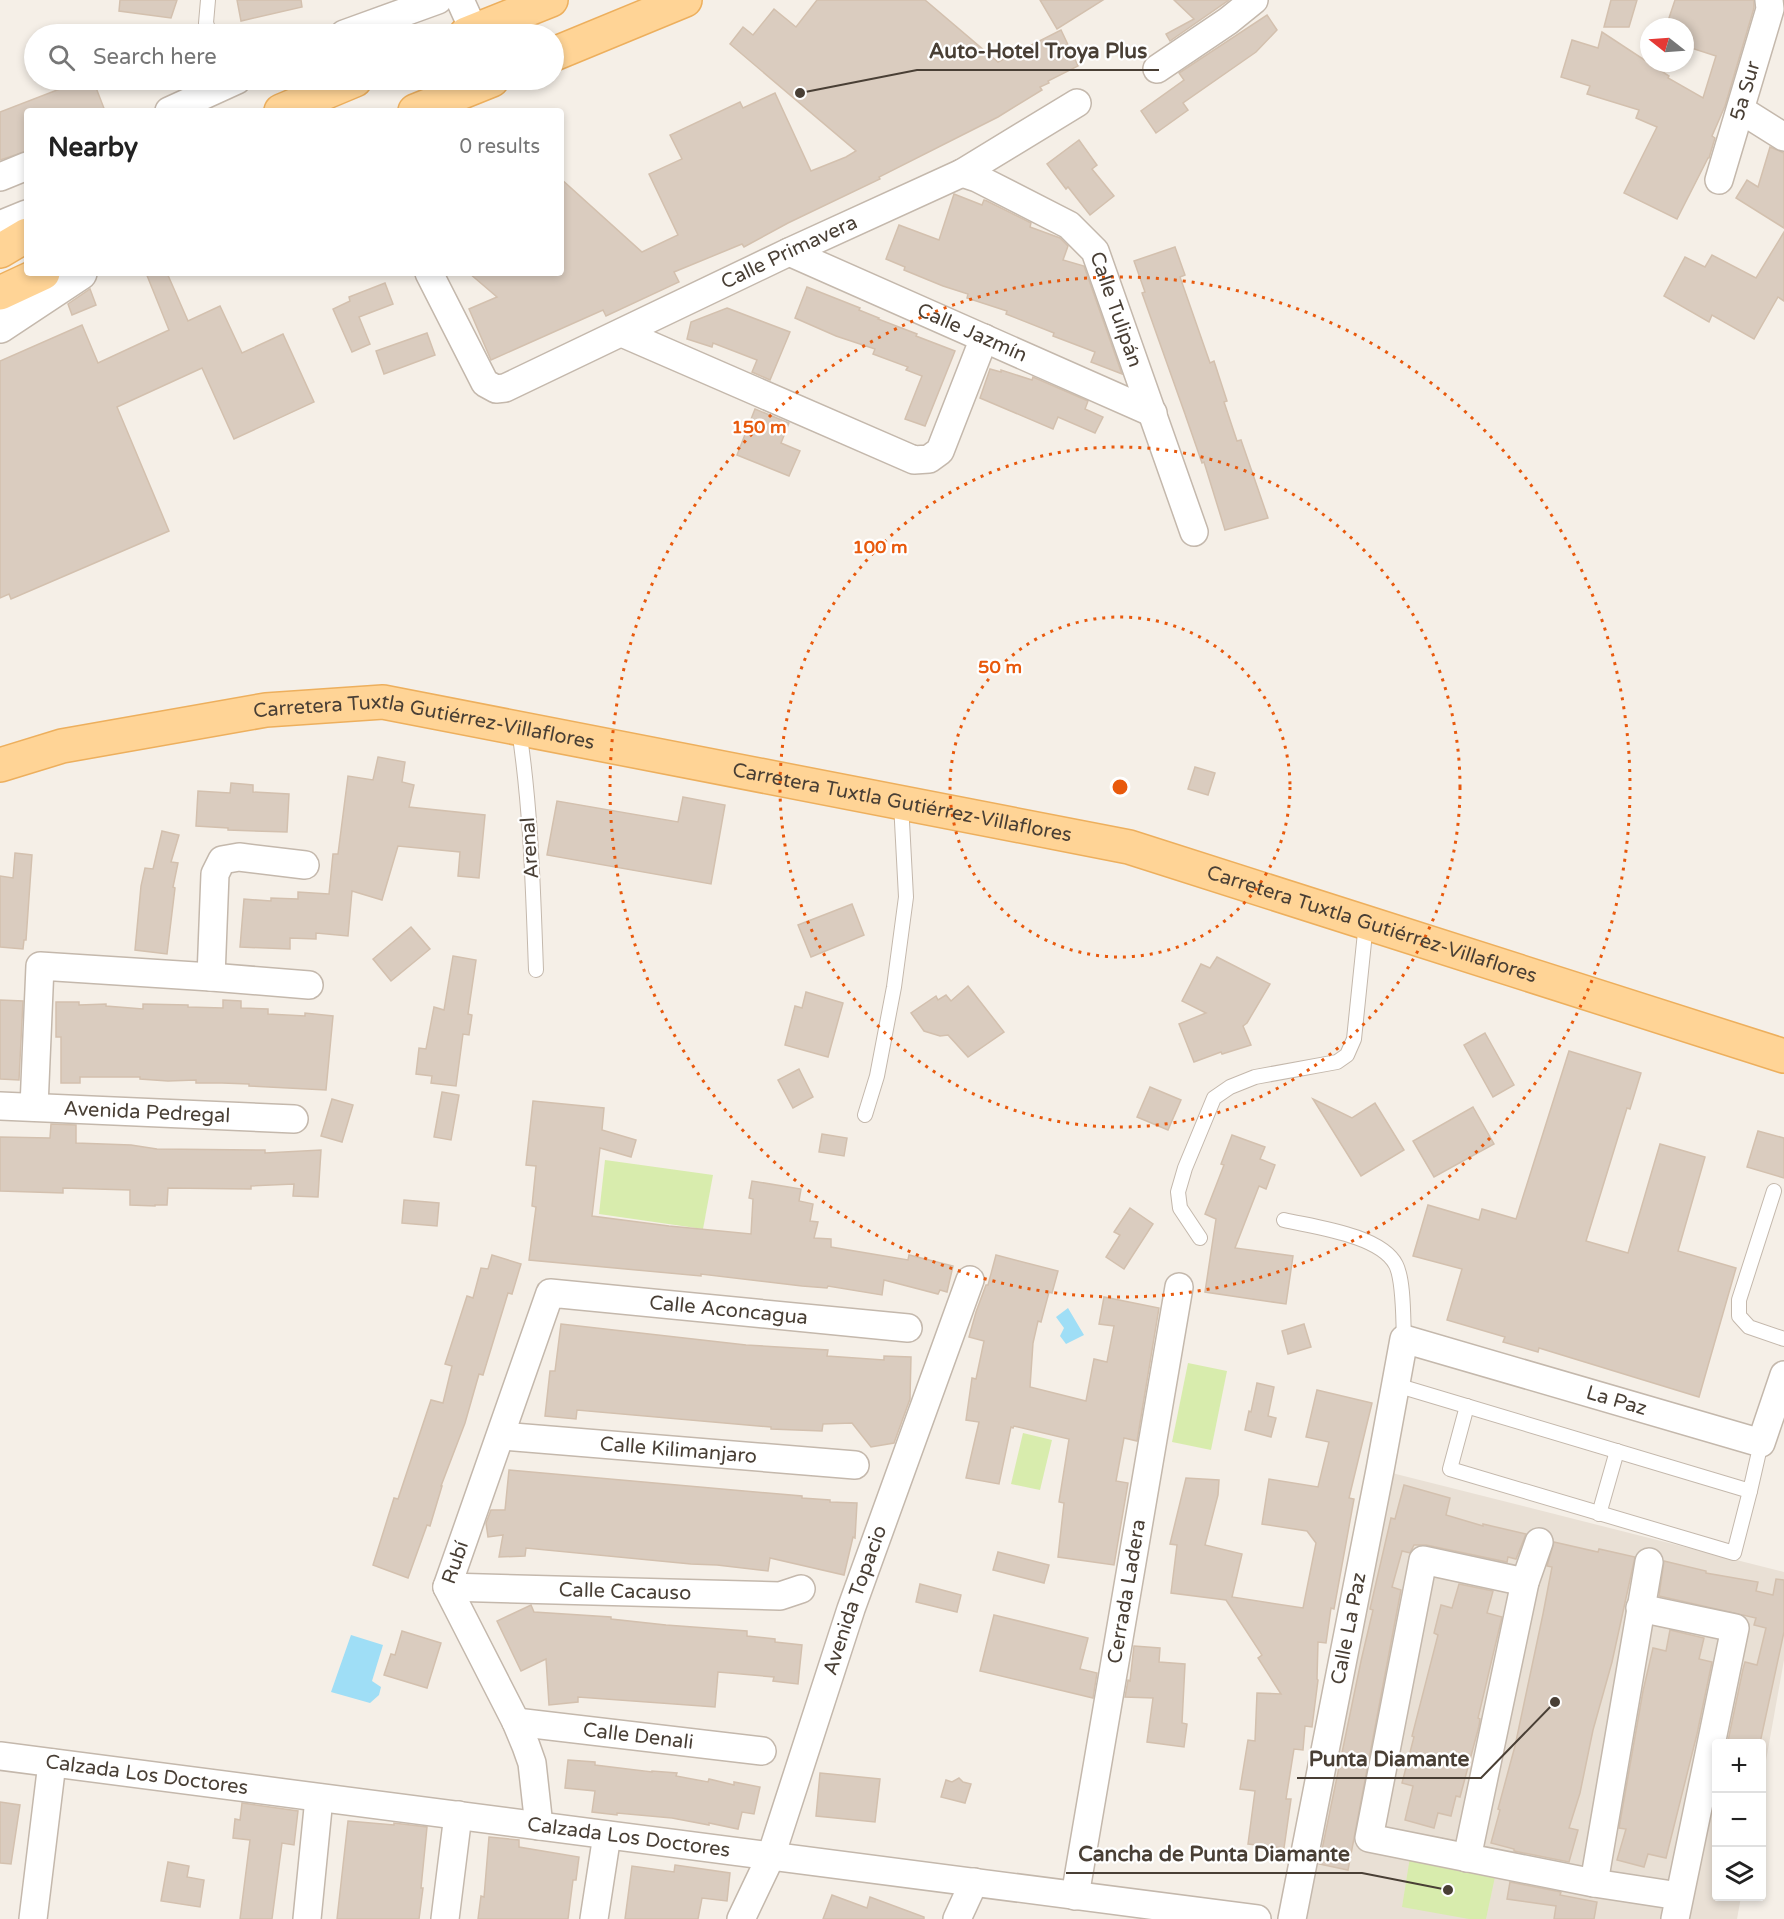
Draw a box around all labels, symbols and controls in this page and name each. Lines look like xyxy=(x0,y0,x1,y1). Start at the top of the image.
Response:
north arrow xyxy=(1640,18,1694,72)
search box xyxy=(24,24,564,90)
callout: Auto-Hotel Troya Plus xyxy=(917,31,1159,70)
text: Auto-Hotel Troya Plus xyxy=(929,39,1147,64)
icon: search xyxy=(45,41,78,74)
text: Search here xyxy=(93,44,217,70)
street label: 5a Sur xyxy=(1725,58,1766,124)
text: Nearby xyxy=(48,132,138,163)
text: 0 results xyxy=(460,135,540,159)
street label: Calle Primavera xyxy=(717,210,861,295)
street label: Calle Tulipán xyxy=(1084,249,1147,371)
street label: Calle Jazmín xyxy=(913,298,1031,368)
text: 150 m xyxy=(731,416,787,438)
text: 100 m xyxy=(852,536,908,558)
text: 50 m xyxy=(978,656,1022,678)
street label: Carretera Tuxtla Gutiérrez-Villaflores xyxy=(251,690,597,755)
street label: Carretera Tuxtla Gutiérrez-Villaflores xyxy=(730,758,1074,848)
centre of rings xyxy=(1110,777,1130,797)
street label: Arenal xyxy=(516,816,544,880)
street label: Carretera Tuxtla Gutiérrez-Villaflores xyxy=(1204,861,1540,988)
street label: Avenida Pedregal xyxy=(63,1097,231,1128)
street label: Calle Aconcagua xyxy=(648,1291,809,1330)
street label: La Paz xyxy=(1583,1381,1650,1421)
street label: Calle Kilimanjaro xyxy=(599,1432,758,1469)
street label: Cerrada Ladera xyxy=(1103,1517,1151,1666)
street label: Avenida Topacio xyxy=(818,1522,892,1678)
street label: Rubí xyxy=(437,1538,474,1587)
street label: Calle La Paz xyxy=(1326,1570,1372,1687)
street label: Calle Cacauso xyxy=(558,1578,692,1606)
street label: Calle Denali xyxy=(582,1718,695,1755)
callout: Punta Diamante xyxy=(1297,1739,1481,1778)
map controls xyxy=(1712,1739,1766,1901)
button: + xyxy=(1712,1739,1766,1793)
text: Punta Diamante xyxy=(1309,1747,1469,1772)
street label: Calzada Los Doctores xyxy=(44,1750,250,1800)
button: − xyxy=(1712,1793,1766,1847)
street label: Calzada Los Doctores xyxy=(526,1812,732,1863)
callout: Cancha de Punta Diamante xyxy=(1066,1834,1362,1873)
text: Cancha de Punta Diamante xyxy=(1078,1842,1350,1867)
button: layers xyxy=(1712,1847,1766,1901)

